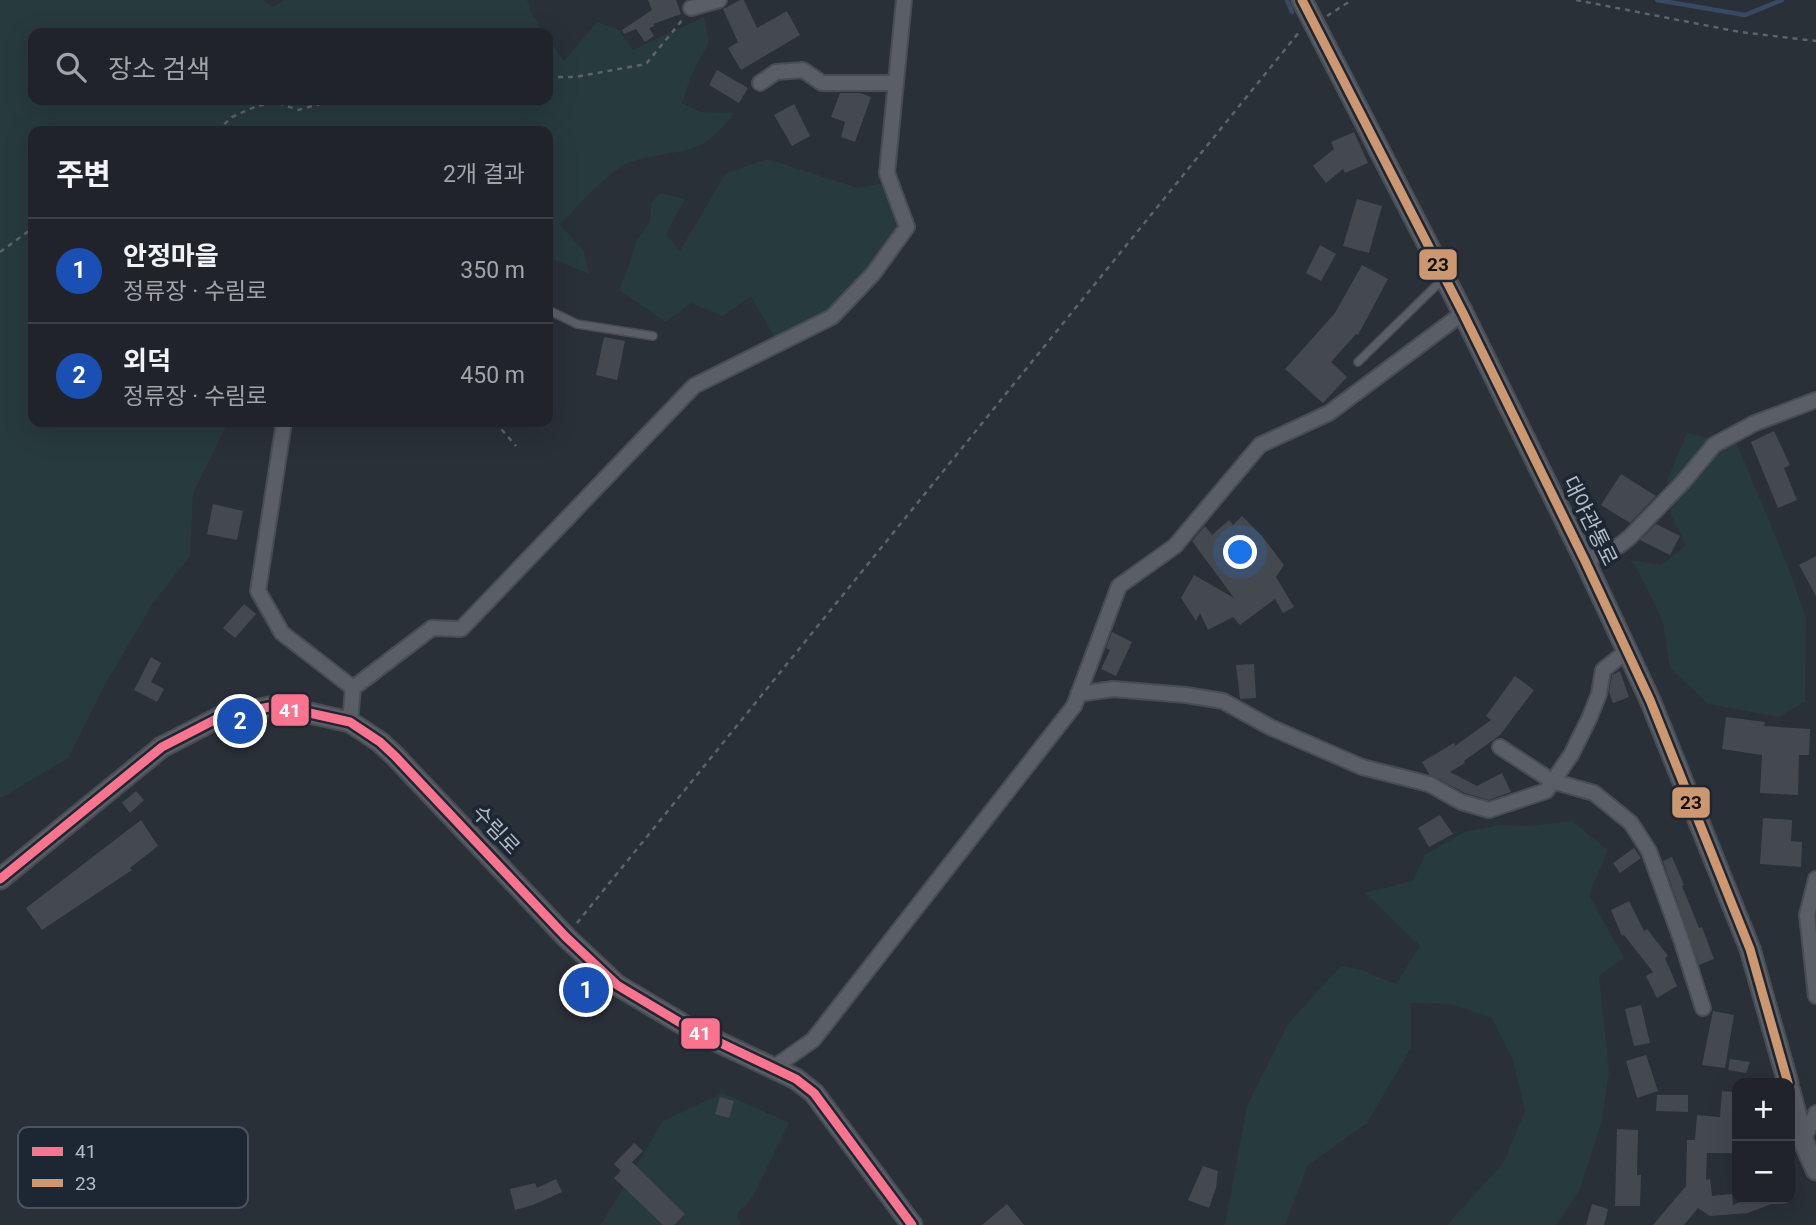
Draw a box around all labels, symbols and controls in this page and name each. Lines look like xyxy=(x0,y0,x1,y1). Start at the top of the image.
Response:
search box xyxy=(28,28,553,105)
icon: search xyxy=(52,48,90,86)
text: 장소 검색 xyxy=(108,54,210,84)
text: 주변 xyxy=(56,157,111,192)
text: 2개 결과 xyxy=(443,161,525,188)
text: 안정마을 xyxy=(123,241,219,271)
line badge: 23 xyxy=(1418,248,1458,281)
text: 23 xyxy=(1427,253,1449,276)
text: 1 xyxy=(72,257,86,284)
text: 350 m xyxy=(460,257,525,284)
text: 정류장 · 수림로 xyxy=(123,278,267,305)
text: 외덕 xyxy=(123,346,171,376)
text: 2 xyxy=(72,362,86,389)
text: 450 m xyxy=(460,362,525,389)
text: 정류장 · 수림로 xyxy=(123,383,267,410)
street label: 대야관통로 xyxy=(1558,472,1622,570)
your location xyxy=(1223,535,1257,569)
line badge: 41 xyxy=(270,693,310,727)
pin: 2 xyxy=(217,695,263,747)
text: 41 xyxy=(279,699,301,722)
line badge: 23 xyxy=(1671,786,1711,819)
text: 23 xyxy=(1680,791,1702,814)
street label: 수림로 xyxy=(467,801,525,859)
pin: 1 xyxy=(563,964,609,1016)
line badge: 41 xyxy=(680,1017,721,1050)
text: 41 xyxy=(689,1022,711,1045)
map controls xyxy=(1732,1078,1795,1204)
button: + xyxy=(1732,1078,1795,1141)
legend xyxy=(18,1127,248,1208)
text: 41 xyxy=(75,1140,96,1163)
button: − xyxy=(1732,1141,1795,1204)
text: 23 xyxy=(75,1172,96,1195)

